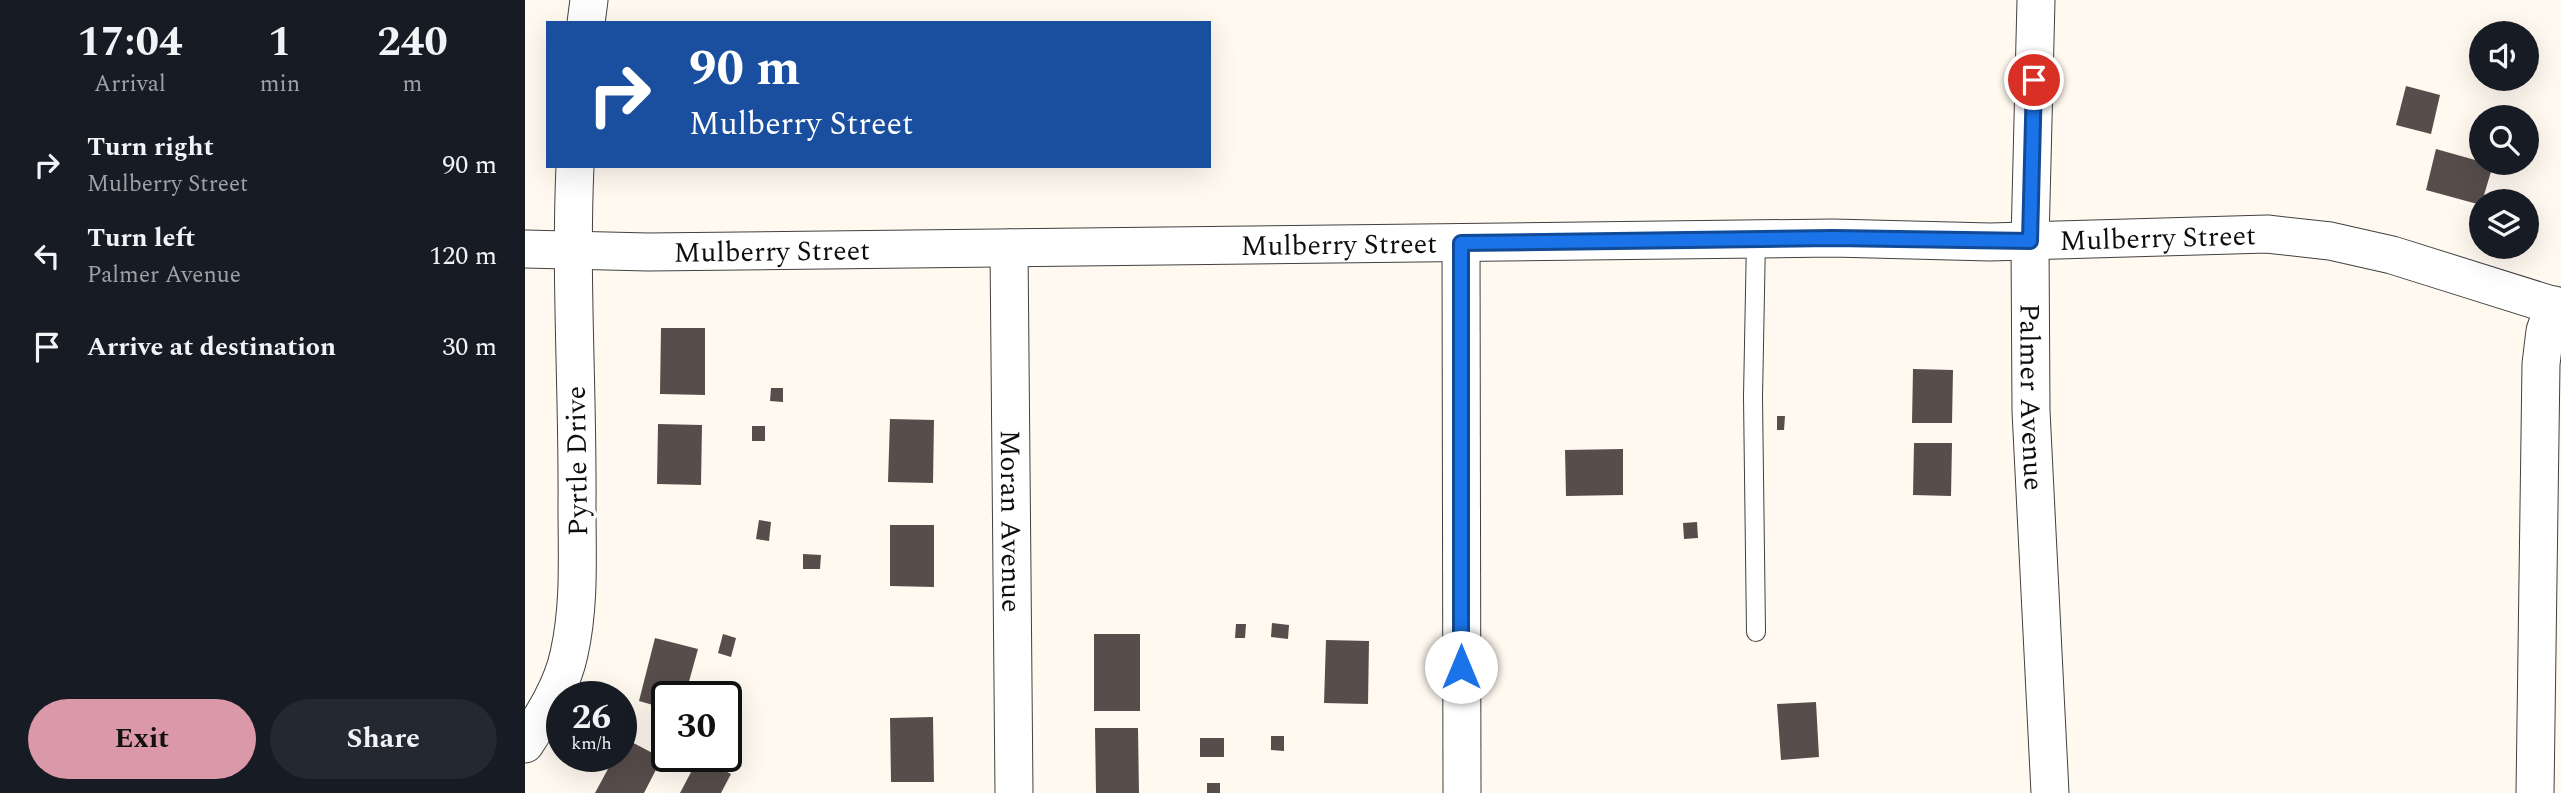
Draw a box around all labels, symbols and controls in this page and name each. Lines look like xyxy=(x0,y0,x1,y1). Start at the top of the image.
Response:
text: 17:04 xyxy=(77,11,183,74)
text: 1 xyxy=(268,11,292,74)
text: 240 xyxy=(377,11,448,74)
map controls xyxy=(2469,21,2539,259)
button: sound xyxy=(2469,21,2539,91)
text: 90 m xyxy=(689,32,800,107)
icon: right xyxy=(574,49,665,140)
pin xyxy=(2004,50,2064,110)
icon: arrive xyxy=(2015,61,2053,99)
text: Arrival xyxy=(94,67,166,102)
text: min xyxy=(260,67,300,102)
text: m xyxy=(403,67,422,102)
text: Mulberry Street xyxy=(689,100,913,149)
button: search xyxy=(2469,105,2539,175)
text: Turn right xyxy=(87,127,214,167)
text: 90 m xyxy=(442,145,497,185)
icon: right xyxy=(28,146,66,184)
text: Mulberry Street xyxy=(87,167,248,202)
button: layers xyxy=(2469,189,2539,259)
street label: Mulberry Street xyxy=(2059,214,2257,263)
text: Turn left xyxy=(87,218,195,258)
street label: Mulberry Street xyxy=(1240,223,1437,268)
street label: Mulberry Street xyxy=(673,229,871,275)
text: 120 m xyxy=(429,236,497,276)
icon: left xyxy=(28,237,66,275)
text: Palmer Avenue xyxy=(87,258,241,293)
street label: Palmer Avenue xyxy=(2007,303,2055,492)
text: Arrive at destination xyxy=(87,327,336,367)
text: 30 m xyxy=(442,327,497,367)
icon: arrive xyxy=(28,328,66,366)
street label: Pyrtle Drive xyxy=(555,385,600,536)
street label: Moran Avenue xyxy=(988,429,1032,613)
position arrow xyxy=(1424,630,1498,704)
speed limit sign: 30 xyxy=(651,681,742,772)
text: 26 xyxy=(572,691,611,744)
button: Exit xyxy=(28,699,256,779)
button: Share xyxy=(270,699,497,779)
text: km/h xyxy=(571,730,612,757)

